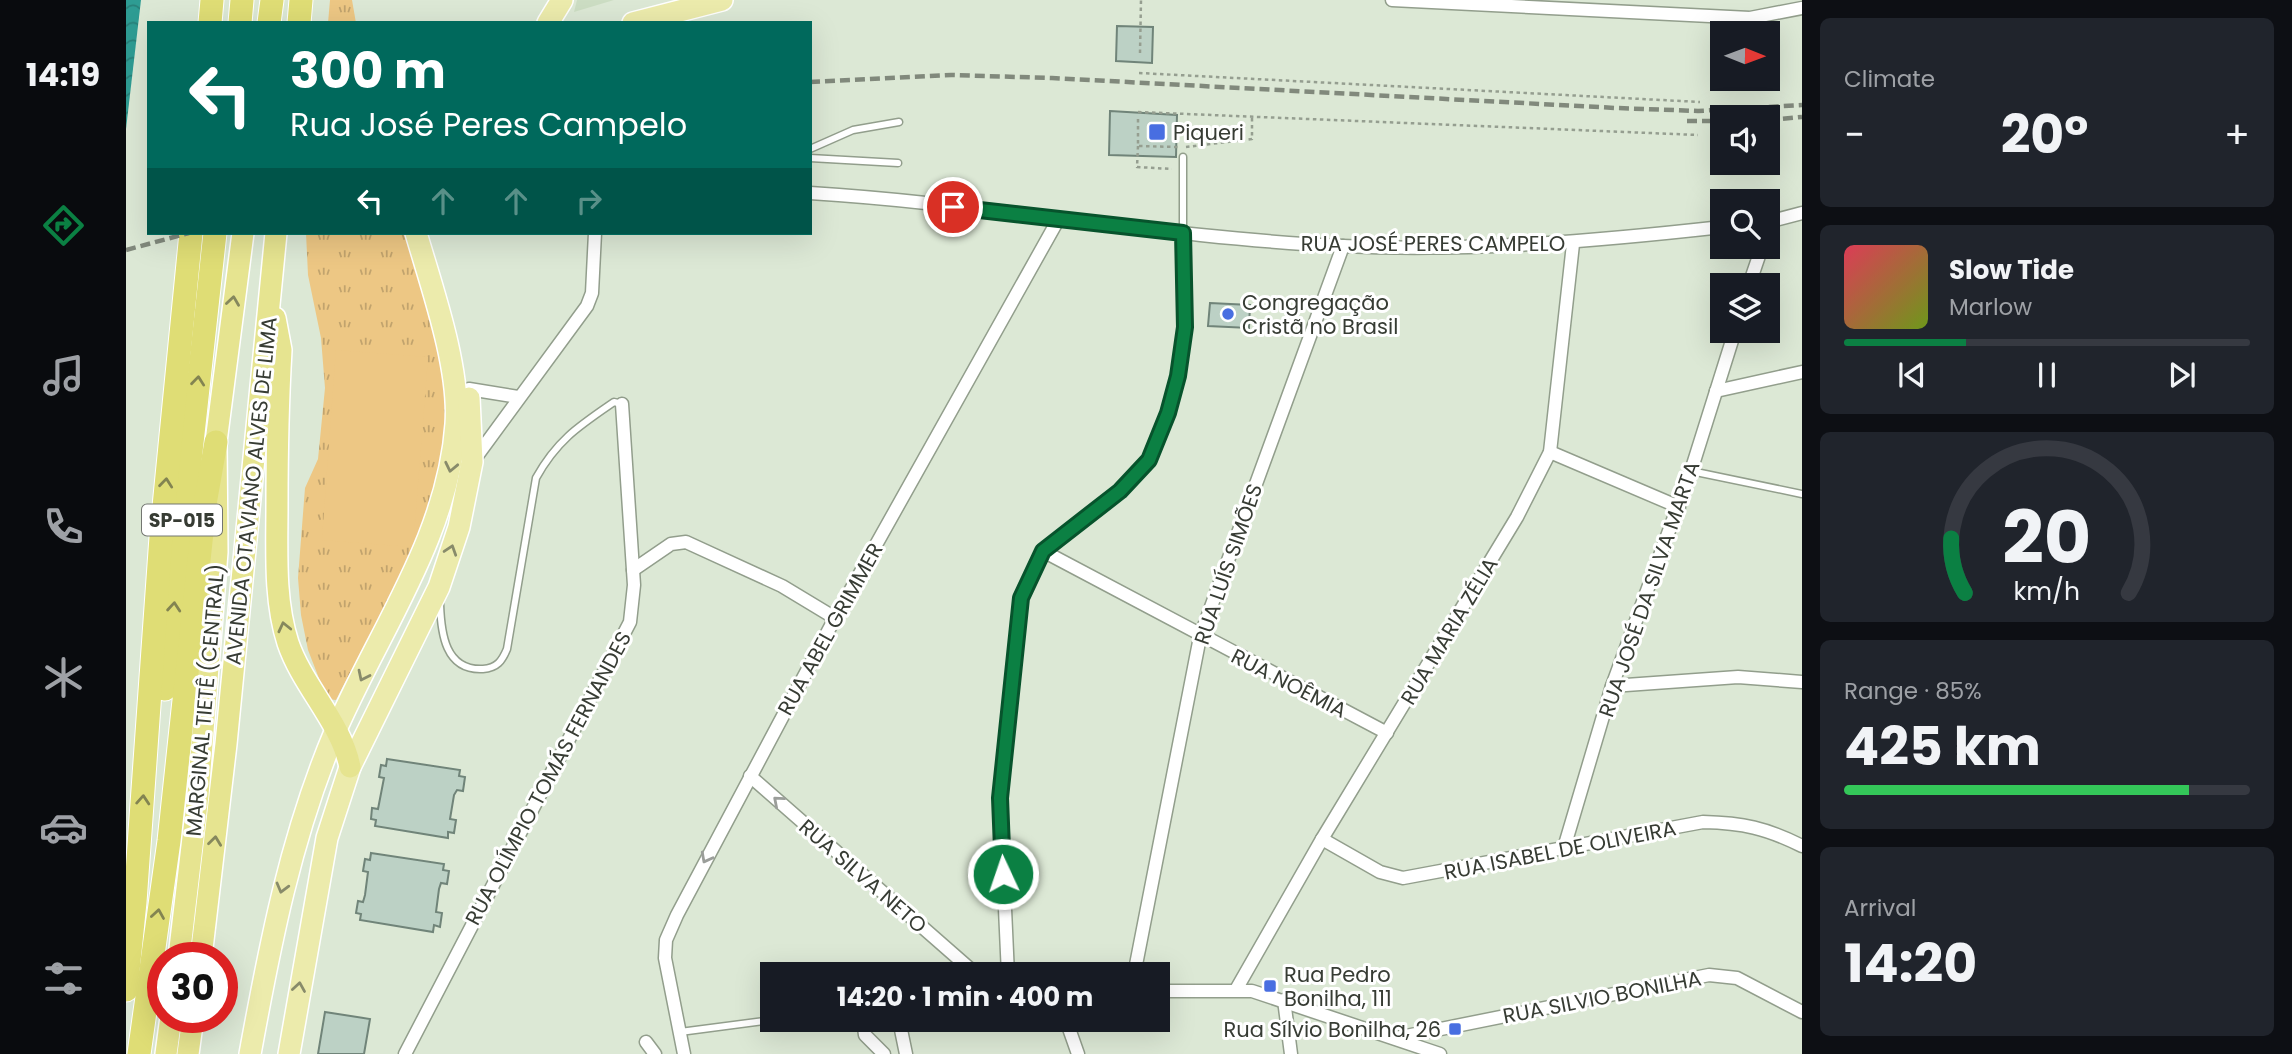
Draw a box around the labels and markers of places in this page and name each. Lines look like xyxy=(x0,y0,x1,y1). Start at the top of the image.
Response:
place label: Piqueri xyxy=(1173,118,1244,147)
marker: Piqueri xyxy=(1147,122,1167,142)
pin xyxy=(923,177,983,237)
place label: Congregação Cristã no Brasil xyxy=(1242,288,1398,341)
marker: Congregação Cristã no Brasil xyxy=(1220,306,1236,322)
place label: Rua Pedro Bonilha, 111 xyxy=(1284,960,1392,1013)
marker: Rua Pedro Bonilha, 111 xyxy=(1262,978,1278,994)
place label: Rua Sílvio Bonilha, 26 xyxy=(1223,1015,1441,1044)
marker: Rua Sílvio Bonilha, 26 xyxy=(1447,1021,1463,1037)

